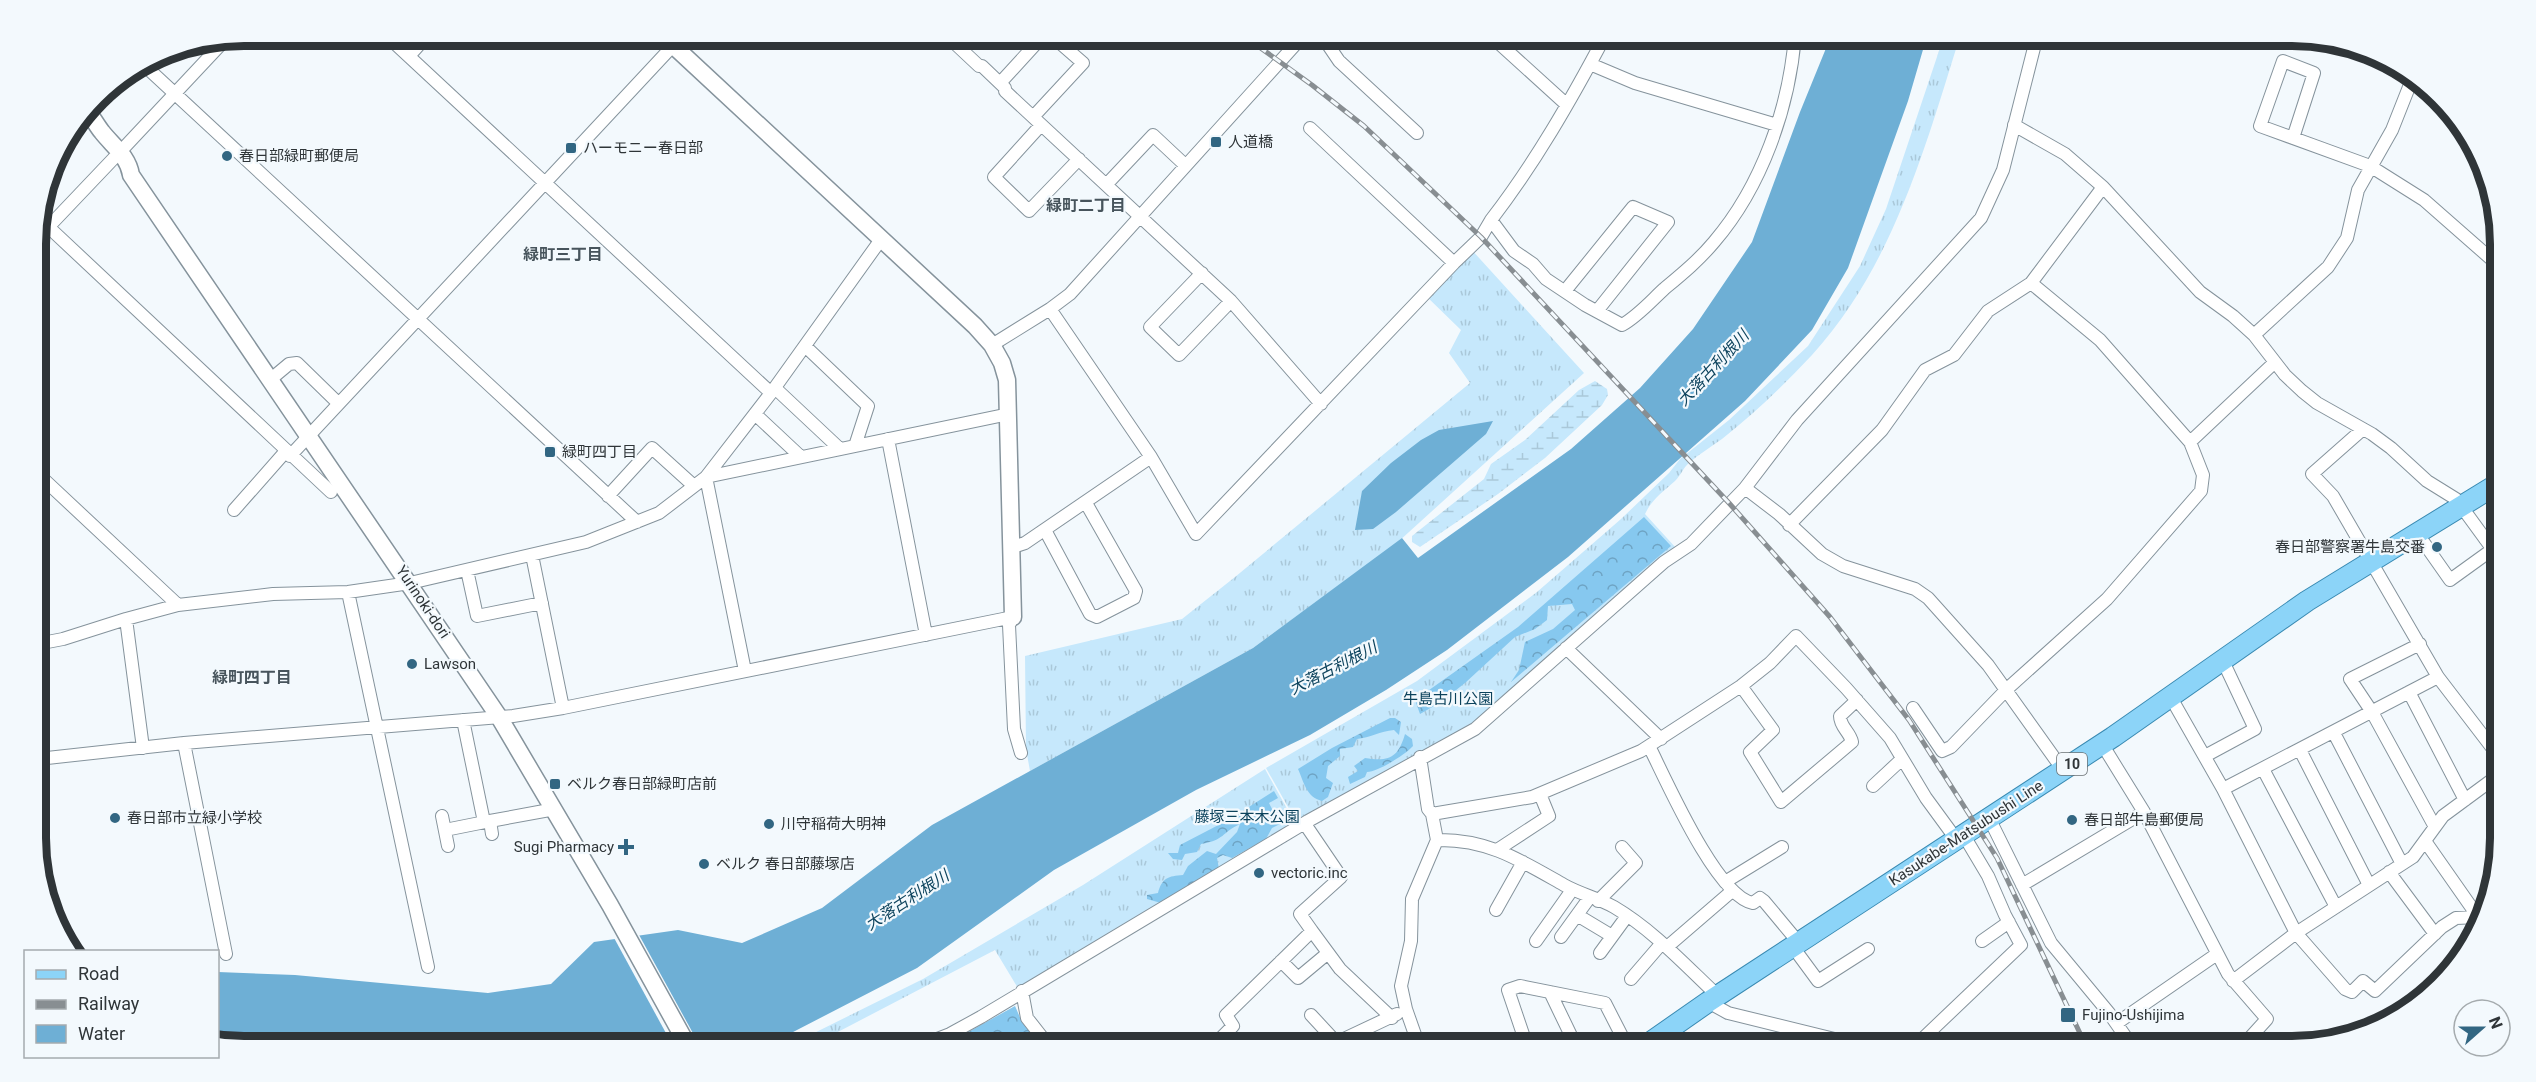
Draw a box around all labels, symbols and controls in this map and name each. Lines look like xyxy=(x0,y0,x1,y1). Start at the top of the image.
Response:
place label: 人道橋 xyxy=(1228,133,1273,151)
marker: 人道橋 xyxy=(1209,135,1223,149)
place label: ハーモニー春日部 xyxy=(583,139,703,157)
marker: ハーモニー春日部 xyxy=(564,141,578,155)
place label: 春日部緑町郵便局 xyxy=(239,147,359,165)
marker: 春日部緑町郵便局 xyxy=(220,149,234,163)
district label: 緑町二丁目 xyxy=(1046,196,1126,215)
district label: 緑町三丁目 xyxy=(523,245,603,264)
water label: 大落古利根川 xyxy=(1673,325,1754,410)
place label: 緑町四丁目 xyxy=(562,443,637,461)
marker: 緑町四丁目 xyxy=(543,445,557,459)
place label: 春日部警察署牛島交番 xyxy=(2275,538,2425,556)
marker: 春日部警察署牛島交番 xyxy=(2430,540,2444,554)
street label: Yurinoki-dori xyxy=(392,562,454,642)
water label: 大落古利根川 xyxy=(1286,637,1382,698)
place label: Lawson xyxy=(424,655,476,673)
marker: Lawson xyxy=(405,657,419,671)
district label: 緑町四丁目 xyxy=(212,668,292,687)
park label: 牛島古川公園 xyxy=(1403,690,1493,708)
road number: 10 xyxy=(2057,753,2087,775)
place label: ベルク春日部緑町店前 xyxy=(567,775,717,793)
street label: Kasukabe-Matsubushi Line xyxy=(1886,776,2046,890)
marker: ベルク春日部緑町店前 xyxy=(548,777,562,791)
park label: 藤塚三本木公園 xyxy=(1194,808,1300,826)
place label: 春日部市立緑小学校 xyxy=(127,809,262,827)
marker: 春日部市立緑小学校 xyxy=(108,811,122,825)
place label: 春日部牛島郵便局 xyxy=(2084,811,2204,829)
marker: 春日部牛島郵便局 xyxy=(2065,813,2079,827)
place label: 川守稲荷大明神 xyxy=(781,815,886,833)
marker: 川守稲荷大明神 xyxy=(762,817,776,831)
place label: Sugi Pharmacy xyxy=(514,838,614,856)
marker: Sugi Pharmacy xyxy=(619,840,633,854)
place label: ベルク 春日部藤塚店 xyxy=(716,855,855,873)
marker: ベルク 春日部藤塚店 xyxy=(697,857,711,871)
place label: vectoric.inc xyxy=(1271,864,1348,882)
water label: 大落古利根川 xyxy=(862,865,954,934)
marker: vectoric.inc xyxy=(1252,866,1266,880)
legend xyxy=(24,950,219,1058)
text: Road xyxy=(78,963,119,984)
text: Railway xyxy=(78,993,140,1014)
north arrow xyxy=(2452,998,2512,1058)
marker: Fujino-Ushijima xyxy=(2059,1006,2077,1024)
place label: Fujino-Ushijima xyxy=(2082,1006,2185,1024)
text: N xyxy=(2485,1014,2506,1031)
text: Water xyxy=(78,1023,125,1044)

